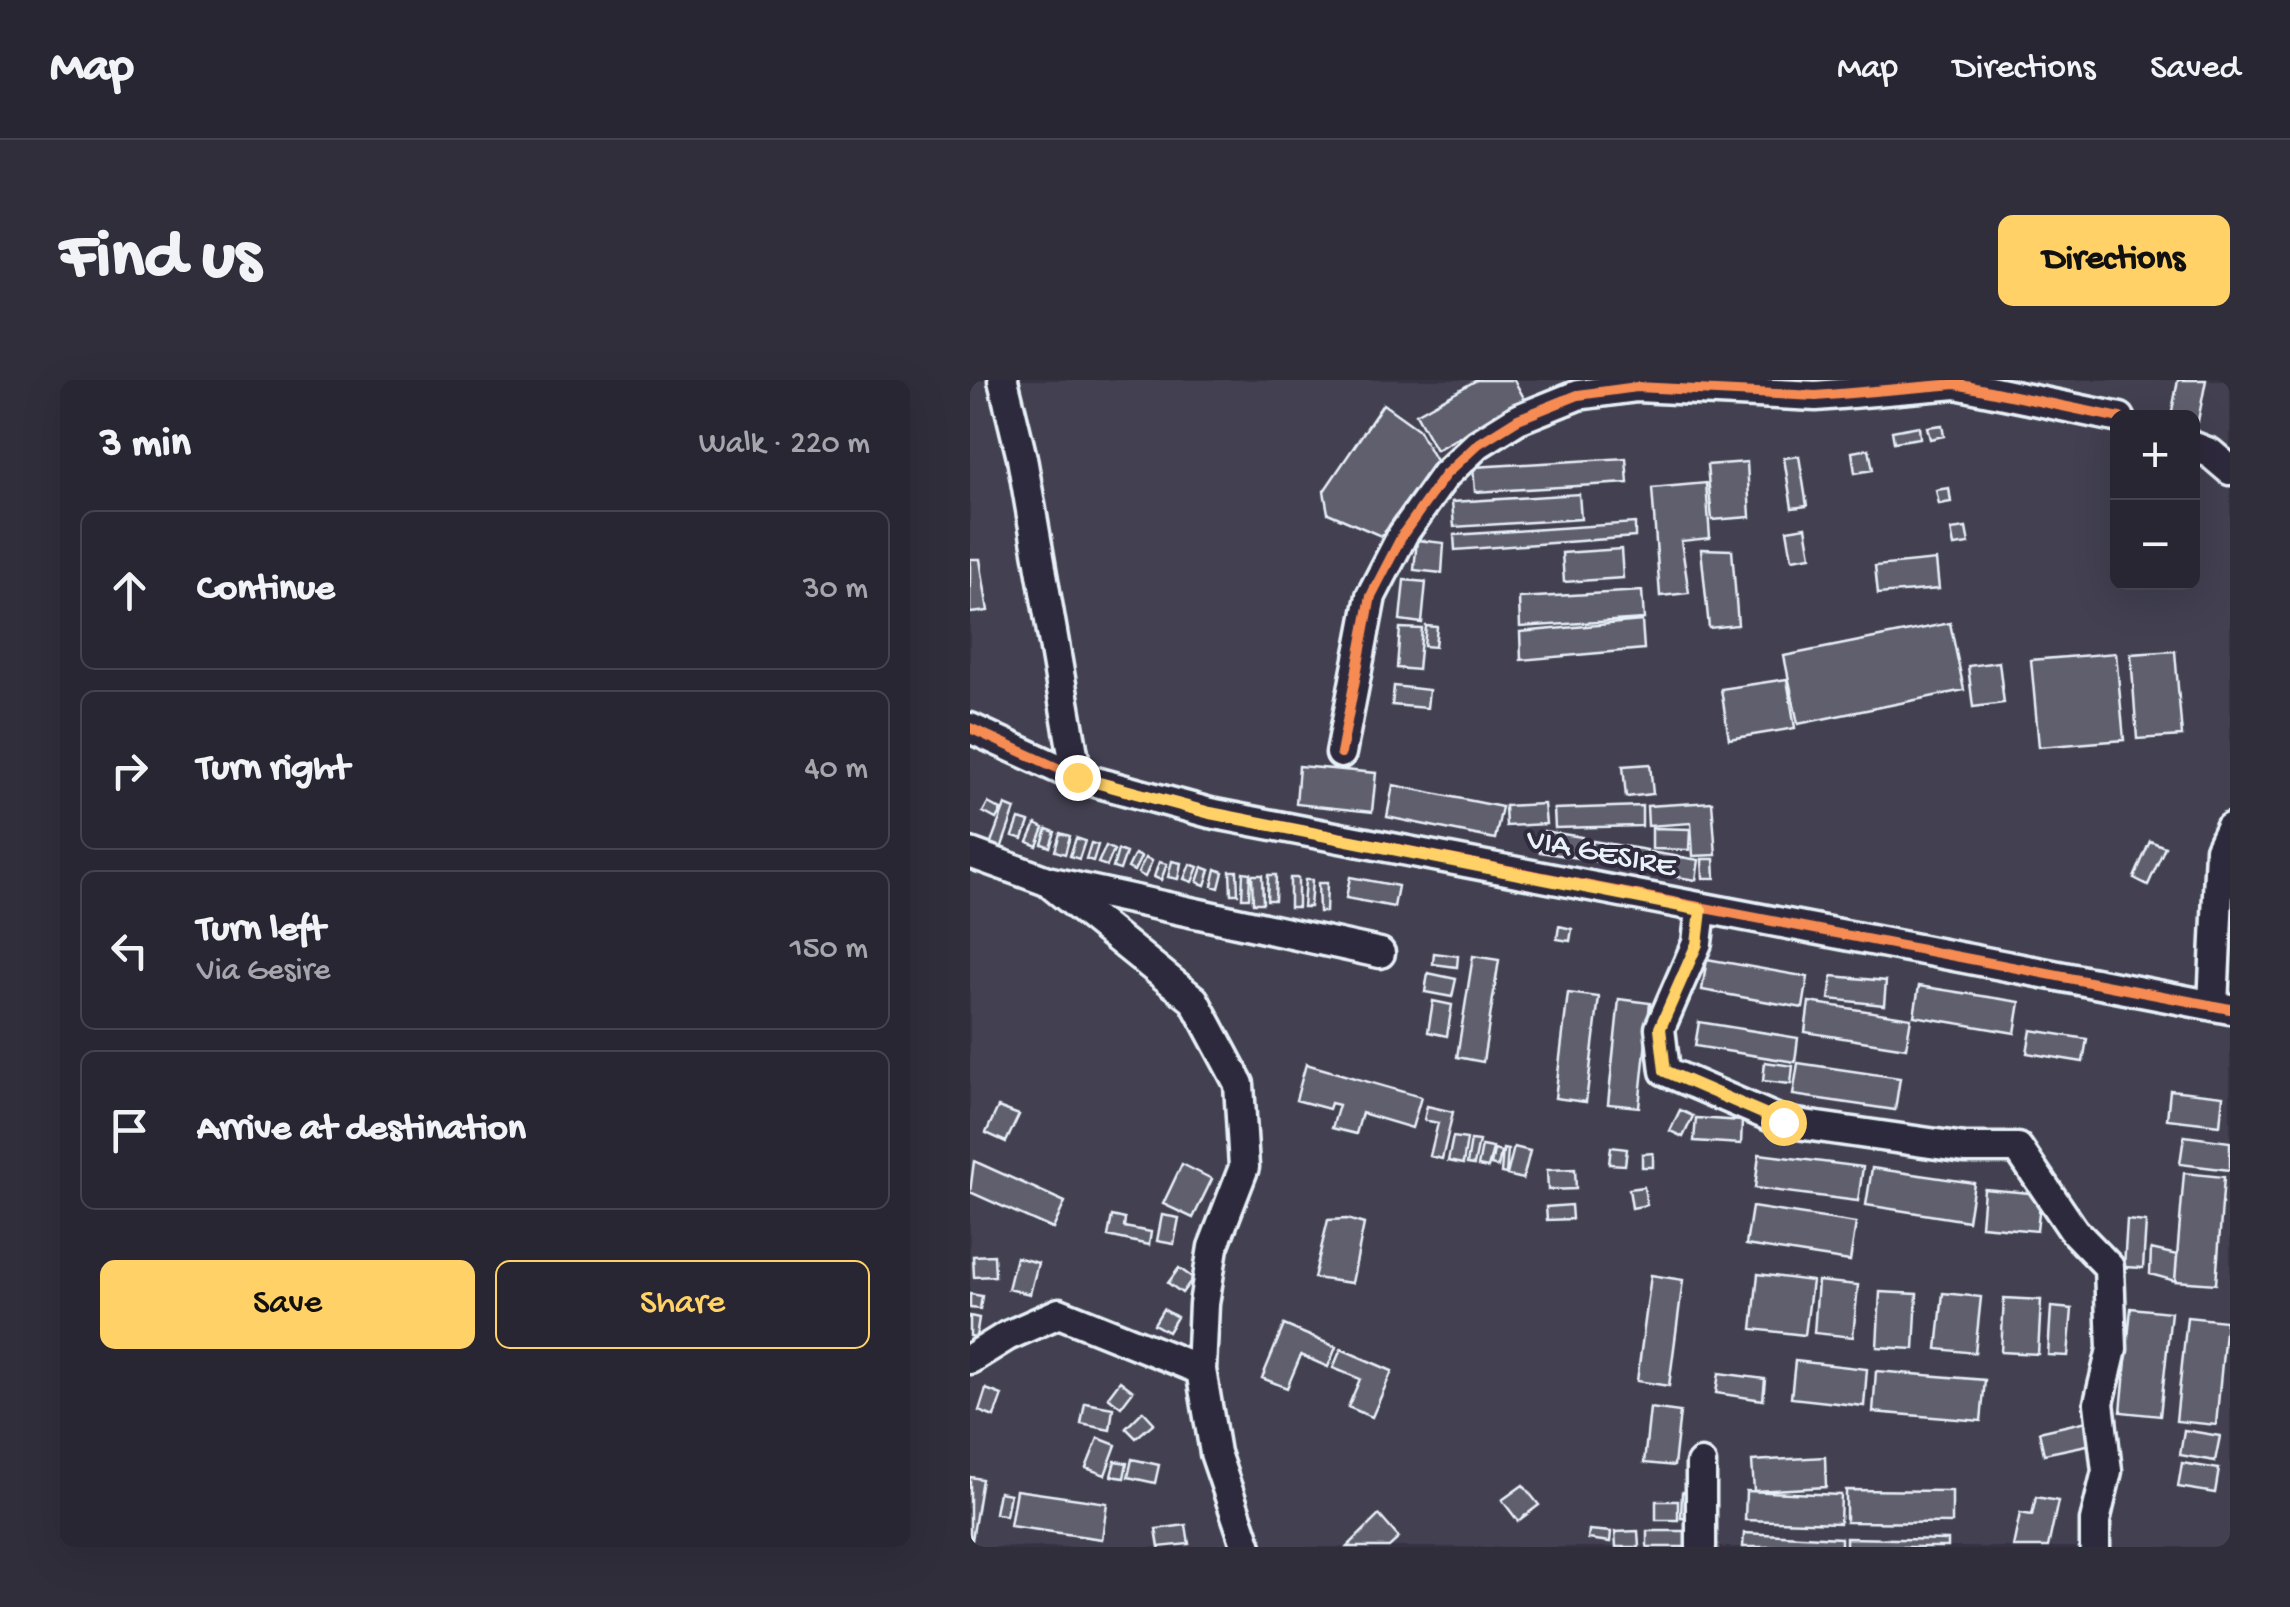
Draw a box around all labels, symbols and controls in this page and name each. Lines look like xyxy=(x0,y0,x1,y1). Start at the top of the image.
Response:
text: Map xyxy=(50,41,134,98)
text: Map xyxy=(1837,49,1898,90)
text: Directions xyxy=(1953,49,2095,90)
text: Saved xyxy=(2150,49,2240,90)
button: Directions xyxy=(1998,215,2230,306)
text: Find us xyxy=(60,219,261,302)
map controls xyxy=(2110,410,2200,590)
button: + xyxy=(2110,410,2200,500)
text: 3 min xyxy=(100,421,191,470)
text: Walk · 220 m xyxy=(699,426,870,464)
button: − xyxy=(2110,500,2200,590)
icon: ahead xyxy=(102,563,157,618)
text: Continue xyxy=(197,568,335,612)
text: 30 m xyxy=(803,571,868,609)
icon: right xyxy=(102,743,157,798)
text: Turn right xyxy=(197,748,349,792)
text: 40 m xyxy=(804,751,868,789)
route end xyxy=(1055,755,1101,801)
street label: VIA GESIRE xyxy=(1522,822,1680,888)
text: Turn left xyxy=(197,909,325,953)
icon: left xyxy=(102,923,157,978)
text: 150 m xyxy=(790,931,868,969)
text: Via Gesire xyxy=(197,953,330,991)
route start xyxy=(1761,1100,1807,1146)
icon: arrive xyxy=(102,1103,157,1158)
text: Arrive at destination xyxy=(197,1108,526,1152)
button: Save xyxy=(100,1260,475,1349)
button: Share xyxy=(495,1260,870,1349)

